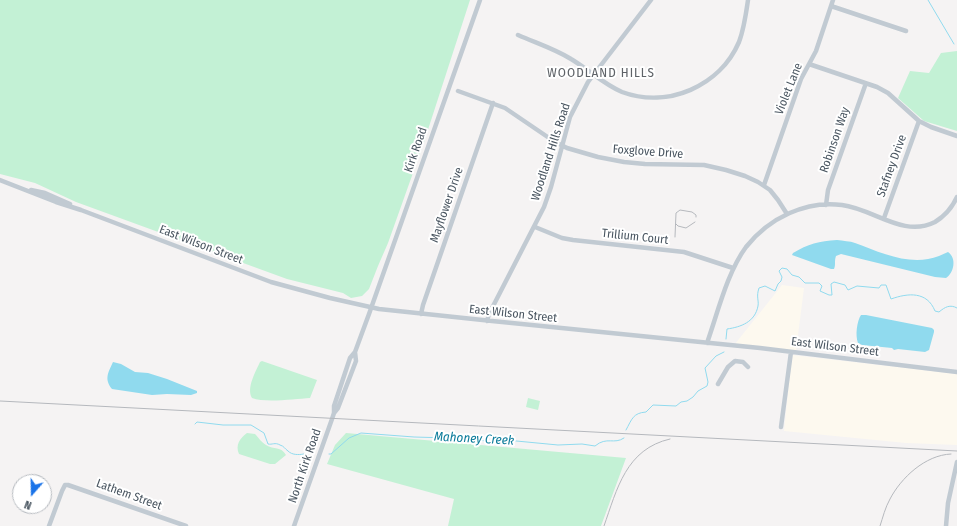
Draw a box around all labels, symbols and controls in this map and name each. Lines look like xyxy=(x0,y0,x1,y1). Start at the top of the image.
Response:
street label: Violet Lane xyxy=(772,61,806,117)
district label: WOODLAND HILLS xyxy=(547,65,655,81)
street label: Woodland Hills Road xyxy=(528,101,574,203)
street label: Robinson Way xyxy=(817,105,853,175)
street label: Kirk Road xyxy=(402,126,430,174)
street label: Stafney Drive xyxy=(874,133,910,199)
street label: Foxglove Drive xyxy=(612,142,684,162)
street label: Mayflower Drive xyxy=(427,166,467,244)
street label: East Wilson Street xyxy=(157,222,245,268)
street label: Trillium Court xyxy=(601,226,669,248)
street label: East Wilson Street xyxy=(468,302,558,326)
street label: East Wilson Street xyxy=(790,334,880,360)
street label: North Kirk Road xyxy=(286,427,324,505)
water label: Mahoney Creek xyxy=(433,429,515,449)
north arrow xyxy=(12,474,52,514)
street label: Lathem Street xyxy=(94,476,164,514)
text: N xyxy=(23,498,33,512)

